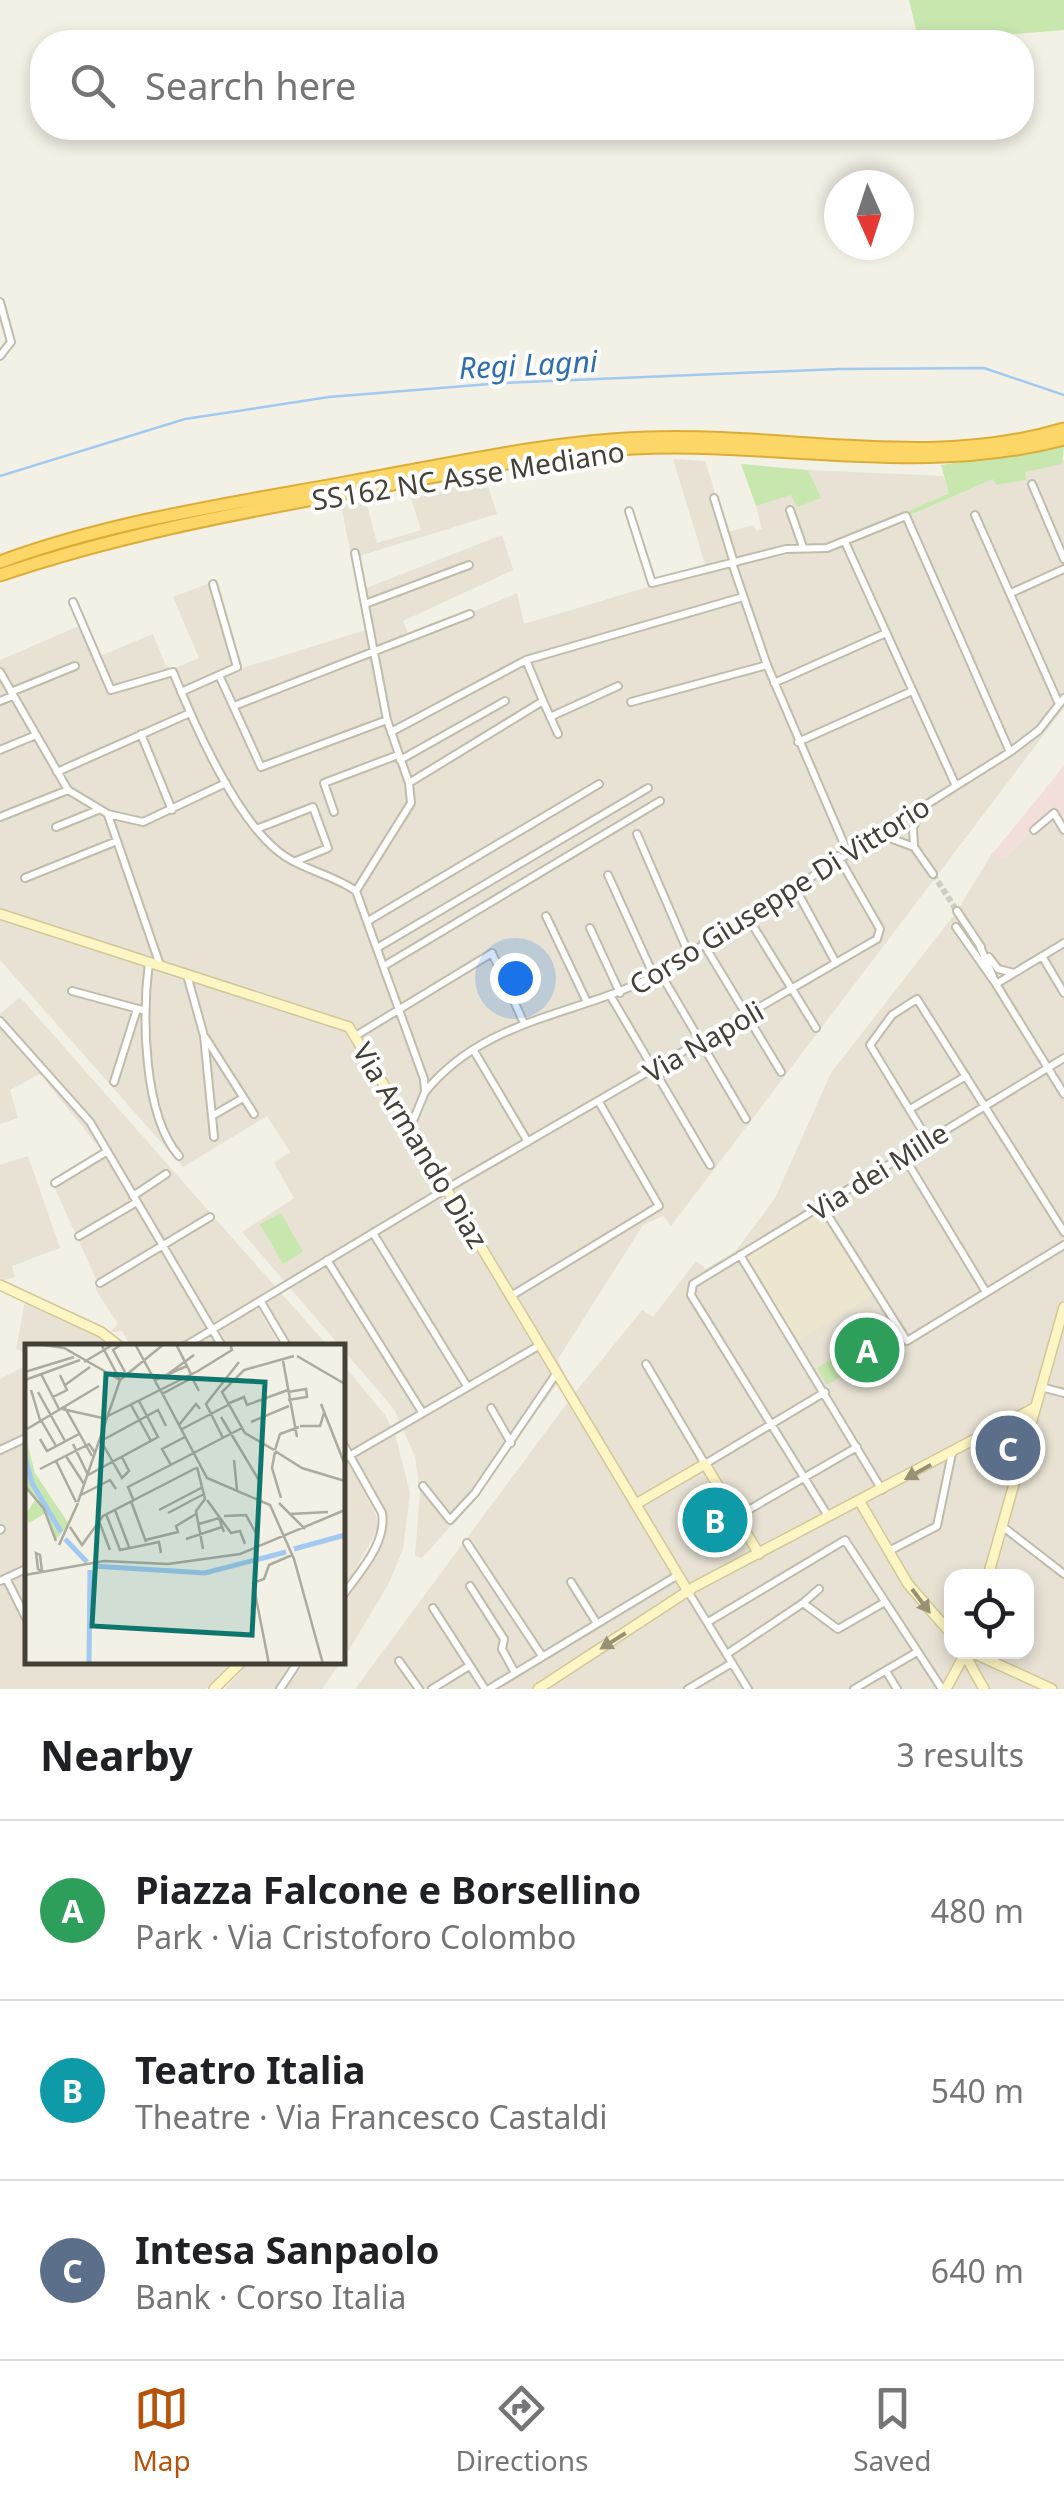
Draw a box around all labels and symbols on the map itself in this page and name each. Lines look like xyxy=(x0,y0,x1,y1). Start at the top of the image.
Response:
north arrow xyxy=(824,170,914,260)
water label: Regi Lagni xyxy=(458,340,600,388)
street label: SS162 NC Asse Mediano xyxy=(309,432,627,518)
street label: Corso Giuseppe Di Vittorio xyxy=(622,787,936,1003)
your location xyxy=(490,953,541,1004)
street label: Via Napoli xyxy=(636,991,770,1091)
street label: Via Armando Diaz xyxy=(345,1035,497,1255)
street label: Via dei Mille xyxy=(801,1113,955,1229)
pin: A xyxy=(834,1312,900,1388)
inset map xyxy=(25,1344,345,1664)
pin: C xyxy=(976,1410,1040,1486)
one-way arrow xyxy=(903,1464,932,1481)
pin: B xyxy=(682,1482,748,1558)
one-way arrow xyxy=(910,1588,930,1614)
one-way arrow xyxy=(600,1631,627,1650)

